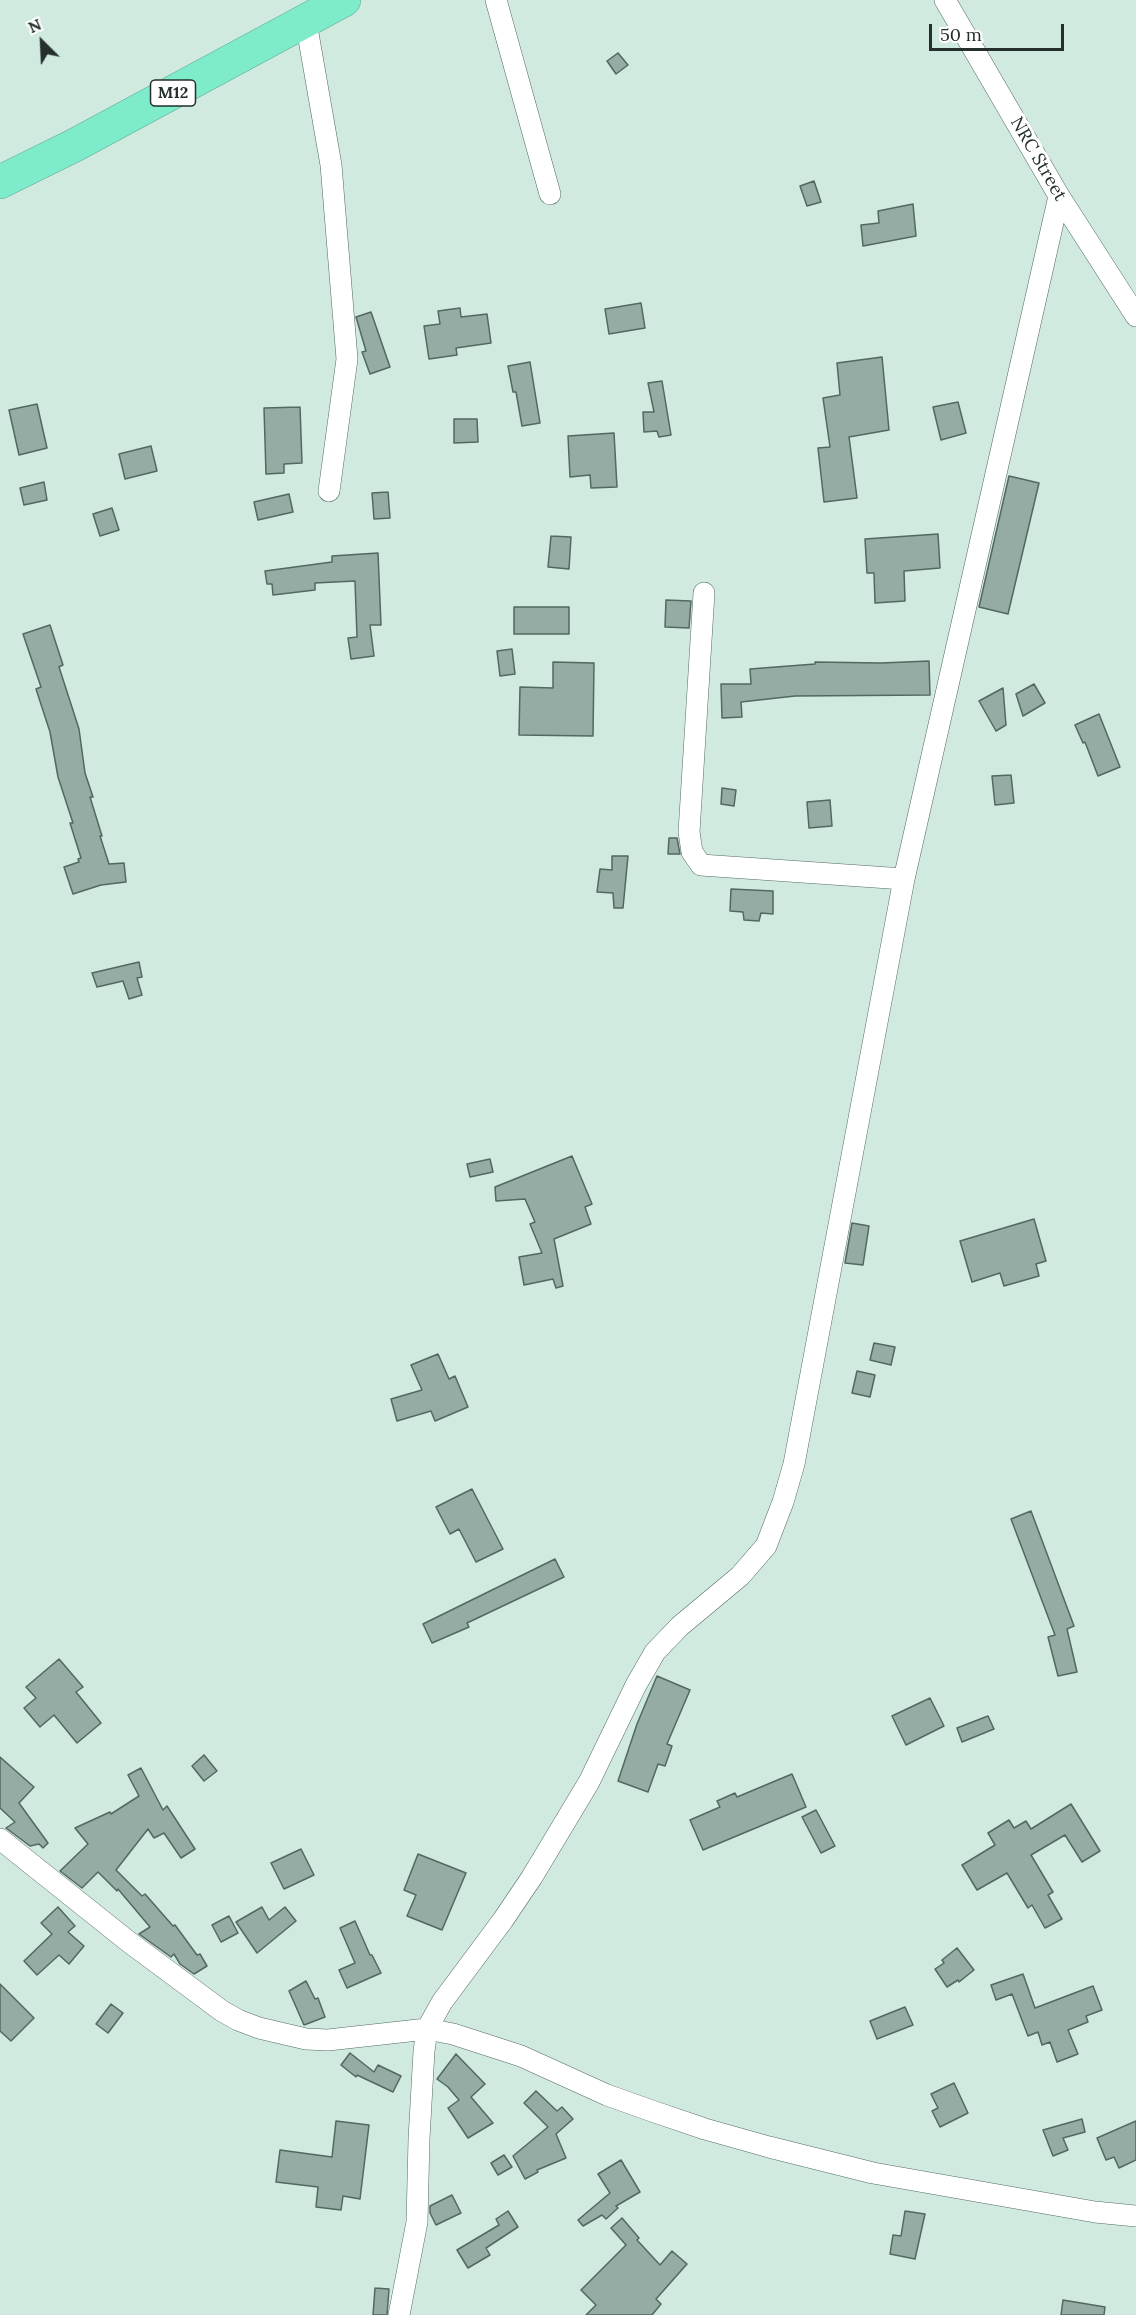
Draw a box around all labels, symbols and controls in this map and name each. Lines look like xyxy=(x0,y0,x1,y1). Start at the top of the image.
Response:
north arrow xyxy=(12,12,72,72)
scale bar xyxy=(932,12,1067,50)
text: N xyxy=(25,14,44,37)
text: 50 m xyxy=(940,23,982,46)
road number: M12 xyxy=(150,80,195,106)
street label: NRC Street xyxy=(1005,113,1071,205)

